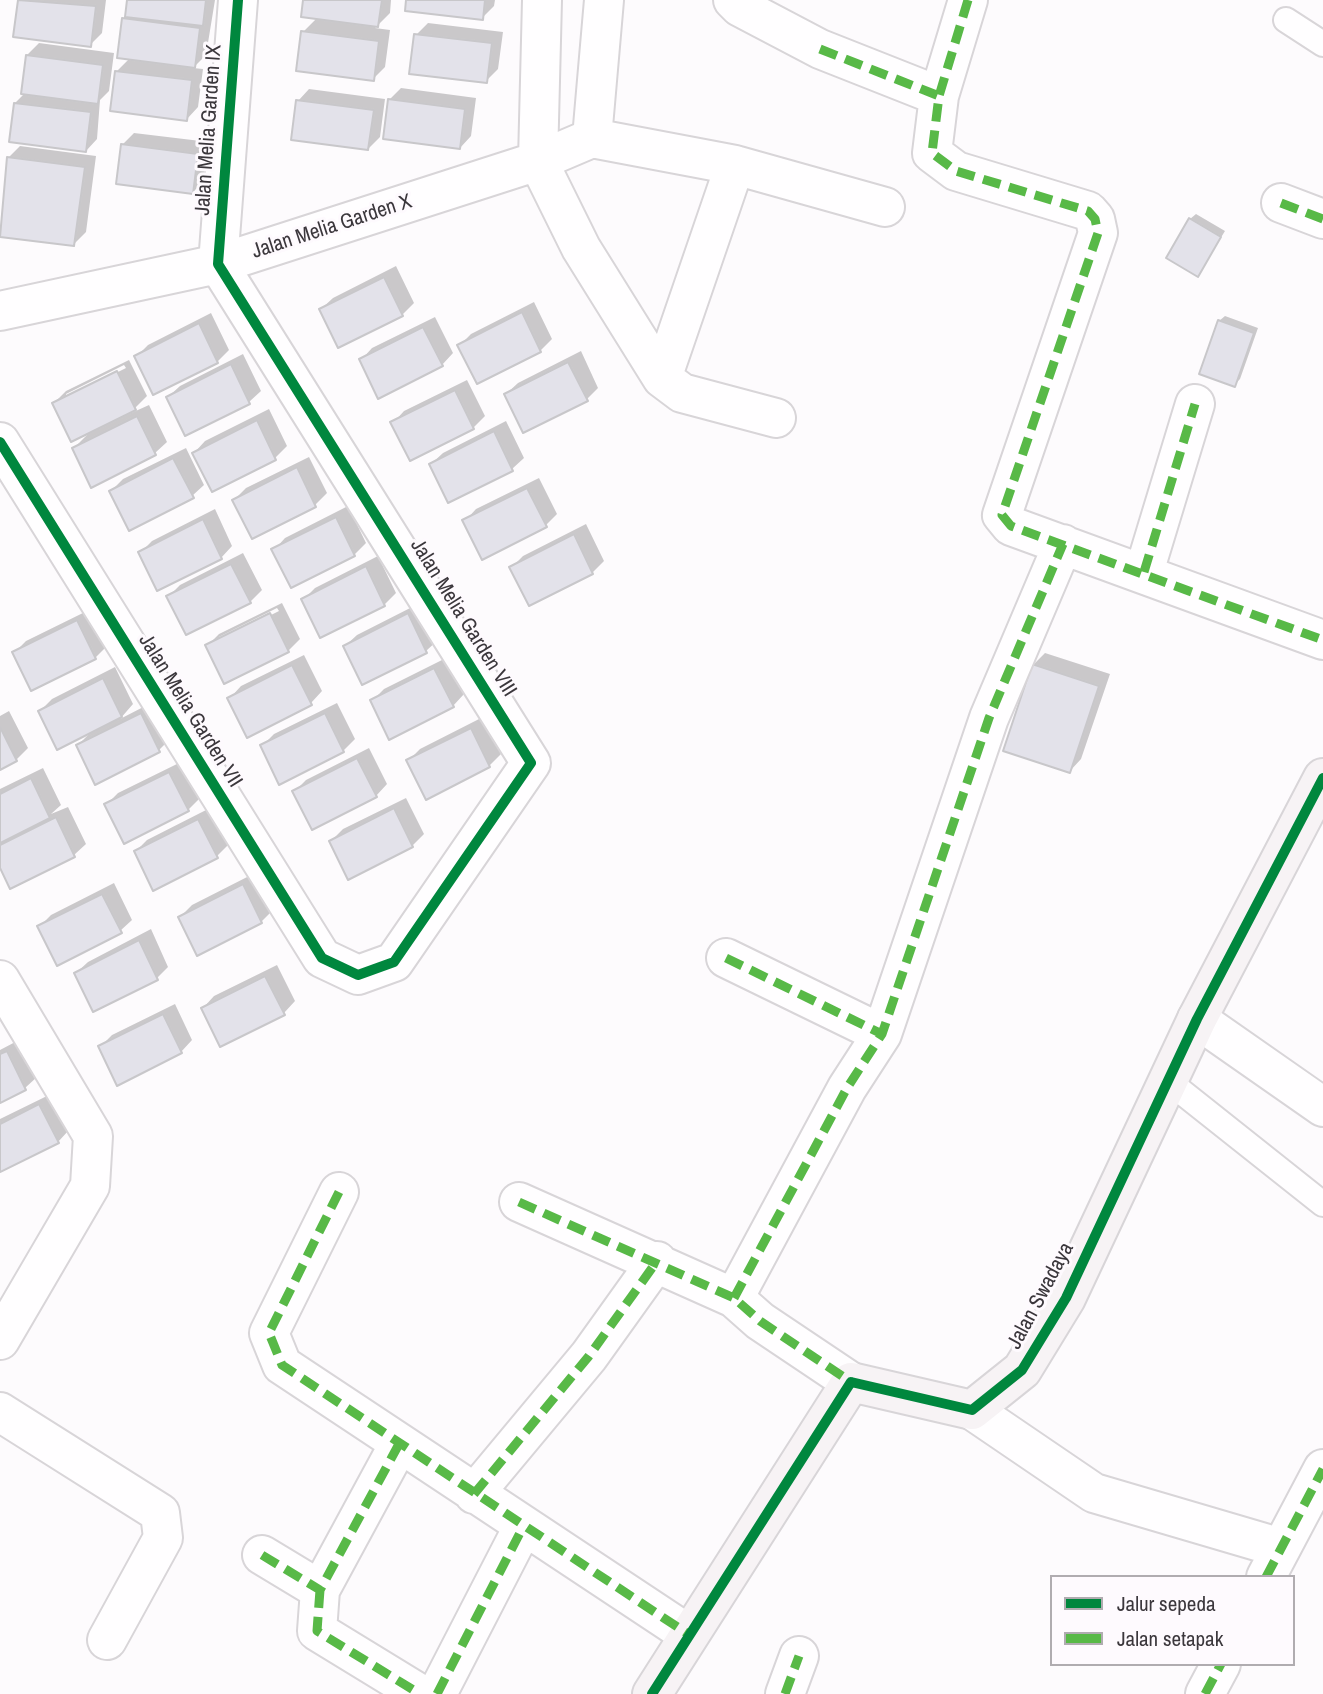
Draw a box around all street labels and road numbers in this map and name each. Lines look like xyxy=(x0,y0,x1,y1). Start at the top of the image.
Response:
street label: Jalan Melia Garden IX xyxy=(190,44,228,216)
street label: Jalan Melia Garden X xyxy=(249,189,415,265)
street label: Jalan Melia Garden VIII xyxy=(404,535,522,701)
street label: Jalan Melia Garden VII xyxy=(133,630,247,792)
street label: Jalan Swadaya xyxy=(1002,1239,1080,1353)

